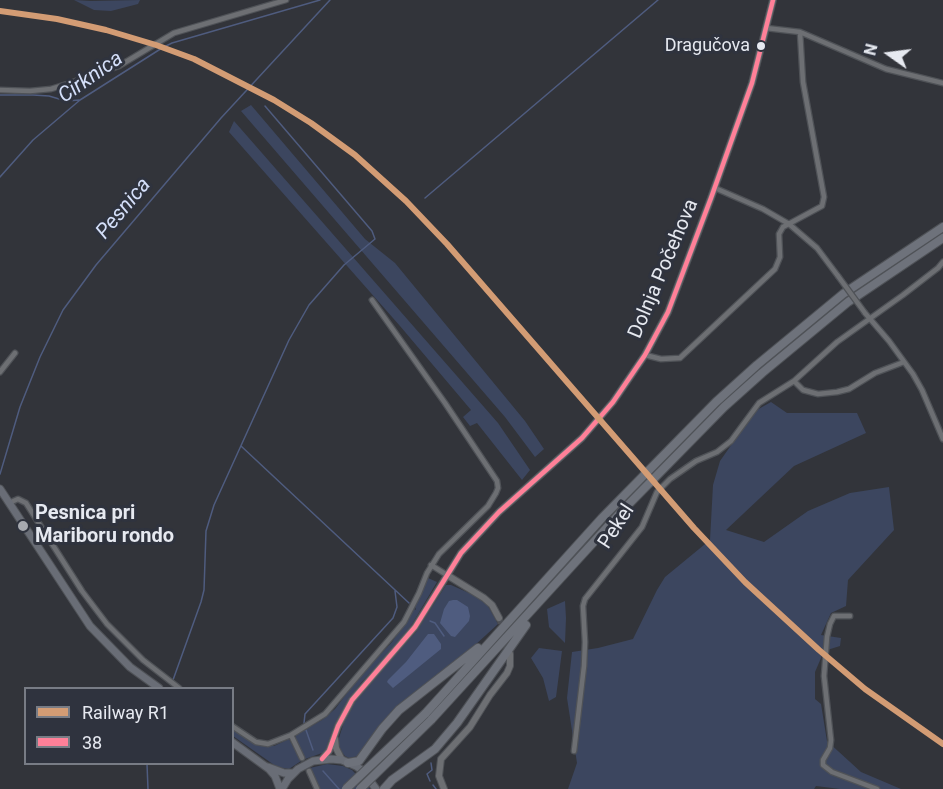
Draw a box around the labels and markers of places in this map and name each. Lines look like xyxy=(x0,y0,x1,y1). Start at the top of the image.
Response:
place label: Dragučova xyxy=(665,35,750,57)
marker: Dragučova xyxy=(755,40,767,52)
place label: Pesnica pri Mariboru rondo xyxy=(35,502,174,549)
marker: Pesnica pri Mariboru rondo xyxy=(16,519,30,533)

